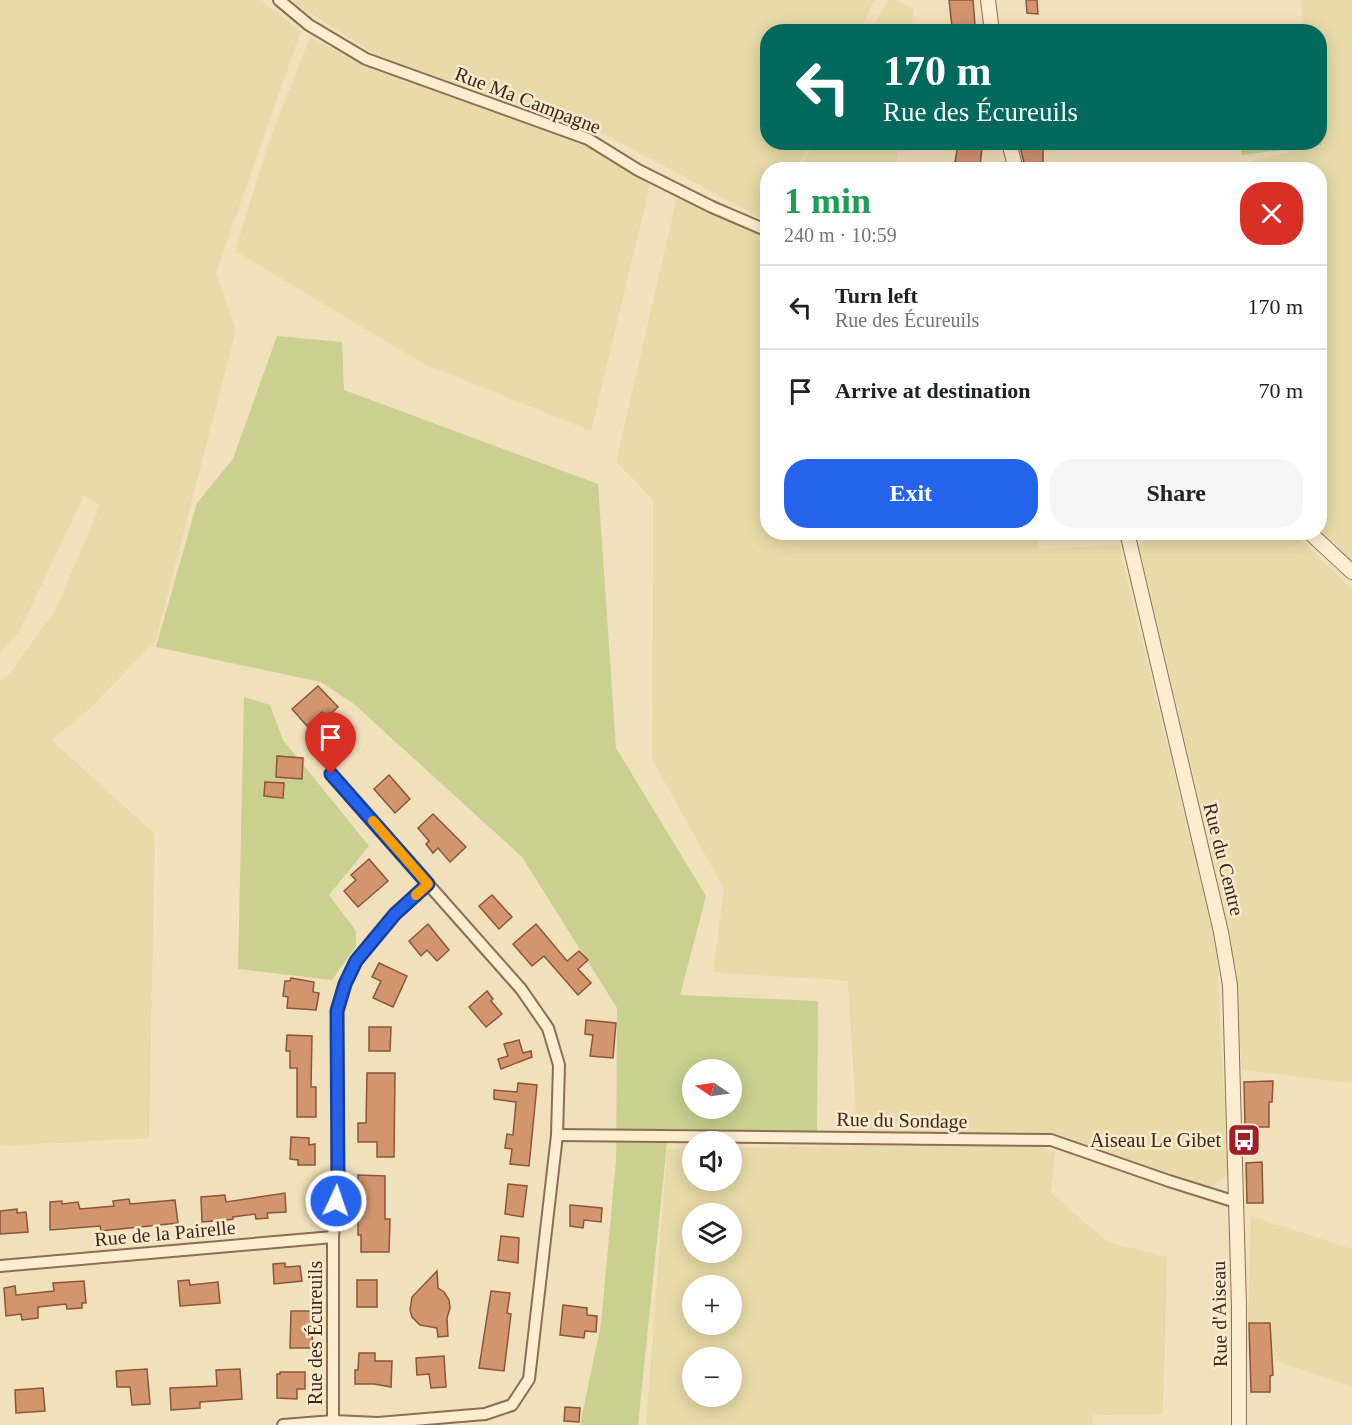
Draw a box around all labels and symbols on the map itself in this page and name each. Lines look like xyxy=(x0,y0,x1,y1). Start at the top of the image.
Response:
street label: Rue Ma Campagne xyxy=(452,62,604,139)
pin xyxy=(305,712,356,774)
street label: Rue du Centre xyxy=(1199,800,1249,918)
north arrow xyxy=(682,1059,742,1119)
street label: Rue du Sondage xyxy=(836,1108,968,1133)
bus stop icon: Aiseau Le Gibet xyxy=(1226,1122,1262,1158)
place label: Aiseau Le Gibet xyxy=(1090,1129,1221,1151)
position arrow xyxy=(304,1169,368,1233)
street label: Rue de la Pairelle xyxy=(93,1216,237,1250)
street label: Rue des Écureuils xyxy=(304,1261,326,1405)
street label: Rue d'Aiseau xyxy=(1207,1261,1231,1367)

